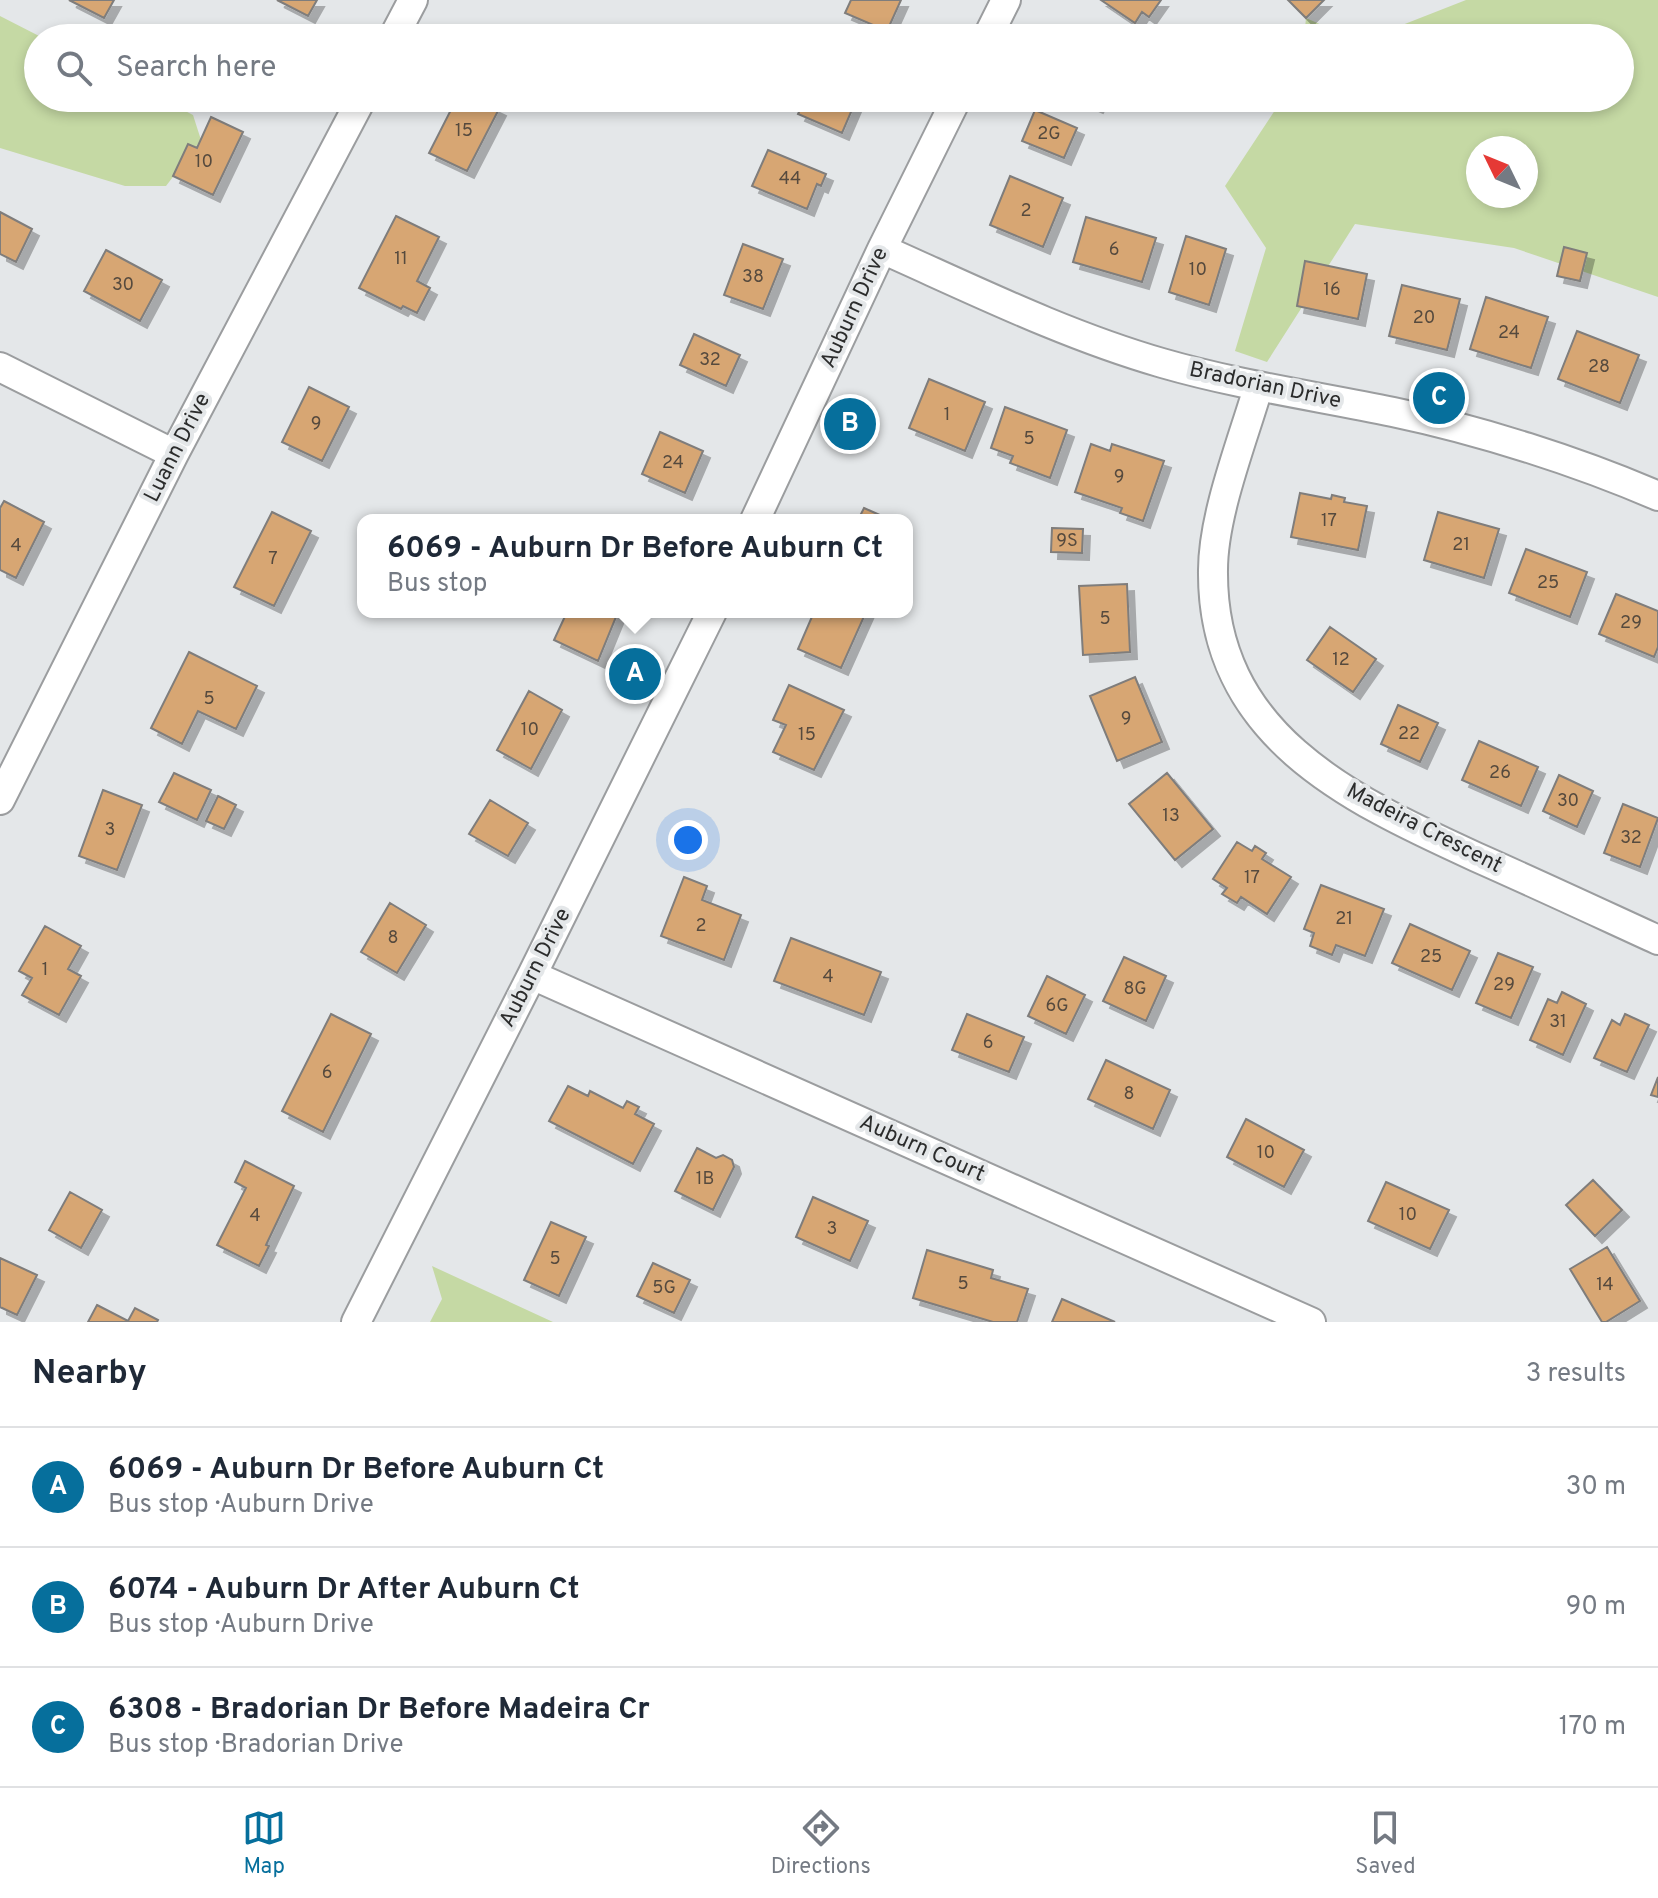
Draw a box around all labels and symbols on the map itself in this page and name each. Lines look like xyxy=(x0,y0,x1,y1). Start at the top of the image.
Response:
house number: 15 xyxy=(455,120,473,143)
house number: 2G xyxy=(1037,123,1061,146)
north arrow xyxy=(1466,136,1538,208)
house number: 10 xyxy=(195,151,213,174)
house number: 44 xyxy=(779,168,801,191)
house number: 2 xyxy=(1020,200,1032,223)
house number: 6 xyxy=(1109,239,1119,262)
street label: Auburn Drive xyxy=(815,243,895,373)
house number: 11 xyxy=(394,248,408,271)
house number: 10 xyxy=(1189,259,1207,282)
house number: 38 xyxy=(742,266,764,289)
house number: 30 xyxy=(112,274,134,297)
house number: 16 xyxy=(1323,279,1341,302)
house number: 20 xyxy=(1413,307,1435,330)
house number: 24 xyxy=(1498,322,1520,345)
house number: 32 xyxy=(699,349,721,372)
house number: 28 xyxy=(1588,356,1610,379)
street label: Bradorian Drive xyxy=(1187,357,1343,415)
pin: C xyxy=(1413,368,1465,428)
street label: Luann Drive xyxy=(139,389,217,507)
pin: B xyxy=(824,394,876,454)
house number: 1 xyxy=(944,404,950,427)
house number: 9 xyxy=(311,413,321,436)
house number: 5 xyxy=(1023,428,1035,451)
house number: 24 xyxy=(662,452,684,475)
house number: 9 xyxy=(1114,466,1124,489)
house number: 17 xyxy=(1321,510,1337,533)
house number: 9S xyxy=(1056,530,1078,553)
house number: 21 xyxy=(1452,534,1470,557)
house number: 4 xyxy=(10,535,22,558)
house number: 7 xyxy=(268,548,278,571)
house number: 25 xyxy=(1537,572,1559,595)
house number: 5 xyxy=(1099,608,1111,631)
house number: 29 xyxy=(1620,612,1642,635)
pin: A xyxy=(609,644,661,704)
house number: 12 xyxy=(1332,649,1350,672)
house number: 5 xyxy=(203,688,215,711)
house number: 9 xyxy=(1121,708,1131,731)
house number: 10 xyxy=(521,719,539,742)
house number: 22 xyxy=(1398,723,1420,746)
house number: 15 xyxy=(798,724,816,747)
house number: 26 xyxy=(1489,762,1511,785)
street label: Madeira Crescent xyxy=(1342,778,1506,880)
house number: 30 xyxy=(1557,790,1579,813)
house number: 13 xyxy=(1162,805,1180,828)
house number: 3 xyxy=(105,819,115,842)
your location xyxy=(668,820,708,860)
house number: 32 xyxy=(1620,827,1642,850)
house number: 17 xyxy=(1244,867,1260,890)
street label: Auburn Drive xyxy=(494,904,578,1032)
house number: 21 xyxy=(1335,908,1353,931)
house number: 2 xyxy=(695,915,707,938)
house number: 8 xyxy=(388,927,399,950)
house number: 25 xyxy=(1420,946,1442,969)
house number: 1 xyxy=(42,959,48,982)
house number: 4 xyxy=(822,966,834,989)
house number: 29 xyxy=(1493,974,1515,997)
house number: 8G xyxy=(1123,978,1147,1001)
house number: 6G xyxy=(1045,995,1069,1018)
house number: 31 xyxy=(1549,1011,1567,1034)
house number: 6 xyxy=(983,1032,993,1055)
house number: 6 xyxy=(322,1062,332,1085)
house number: 8 xyxy=(1124,1083,1135,1106)
street label: Auburn Court xyxy=(855,1109,989,1189)
house number: 10 xyxy=(1257,1142,1275,1165)
house number: 1B xyxy=(696,1168,714,1191)
house number: 10 xyxy=(1399,1204,1417,1227)
house number: 4 xyxy=(249,1205,261,1228)
house number: 3 xyxy=(827,1218,837,1241)
house number: 5 xyxy=(549,1248,561,1271)
house number: 5 xyxy=(957,1273,969,1296)
house number: 14 xyxy=(1596,1274,1614,1297)
house number: 5G xyxy=(652,1277,676,1300)

